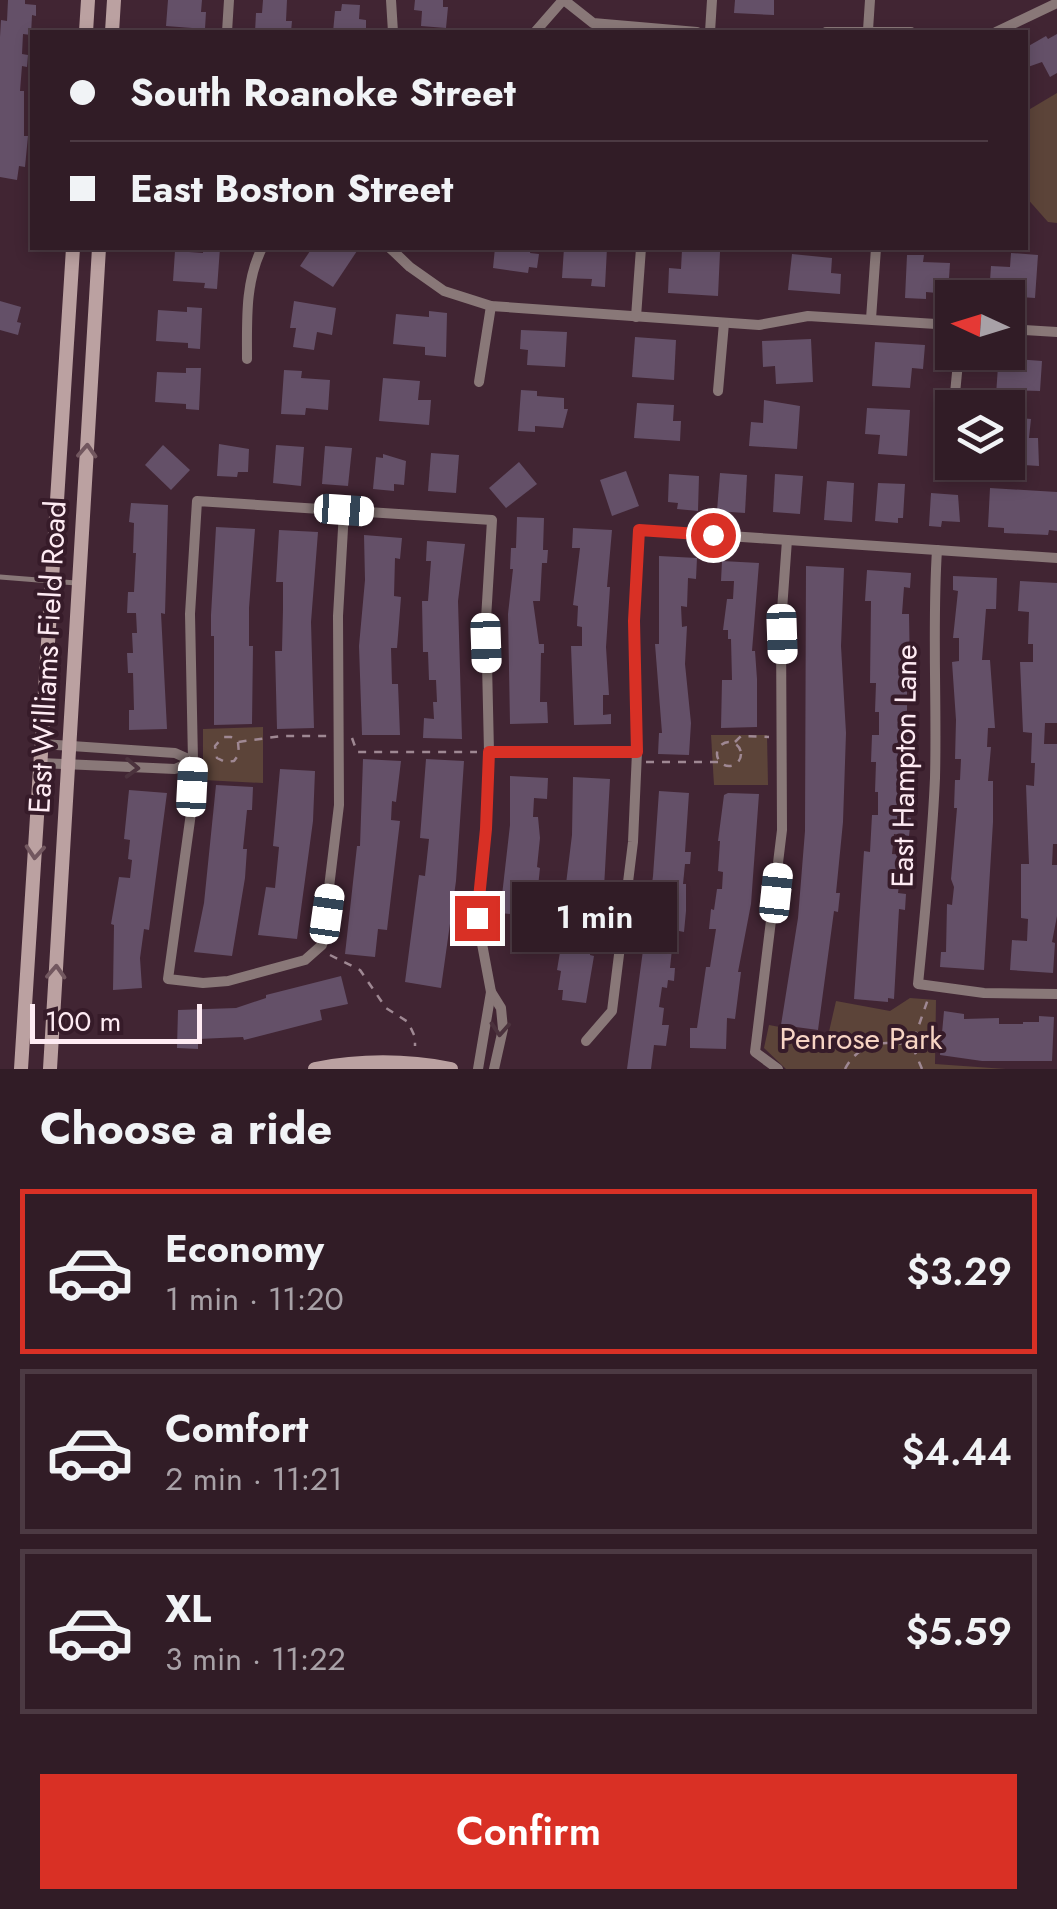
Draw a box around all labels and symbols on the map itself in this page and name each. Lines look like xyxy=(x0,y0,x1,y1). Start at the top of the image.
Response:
north arrow xyxy=(935,280,1025,370)
one-way arrow xyxy=(76,442,97,458)
car xyxy=(313,493,375,527)
street label: East Williams Field Road xyxy=(17,499,77,815)
route start xyxy=(691,513,736,558)
car xyxy=(766,603,798,665)
car xyxy=(470,612,502,674)
street label: East Hampton Lane xyxy=(880,644,928,888)
car xyxy=(175,756,209,818)
one-way arrow xyxy=(124,757,140,778)
one-way arrow xyxy=(25,845,46,861)
car xyxy=(758,862,794,924)
car xyxy=(308,882,346,946)
callout: 1 min xyxy=(512,883,677,953)
route end xyxy=(455,896,500,941)
one-way arrow xyxy=(45,963,66,979)
scale bar xyxy=(30,999,202,1044)
park label: Penrose Park xyxy=(780,1017,943,1060)
one-way arrow xyxy=(490,1022,511,1038)

